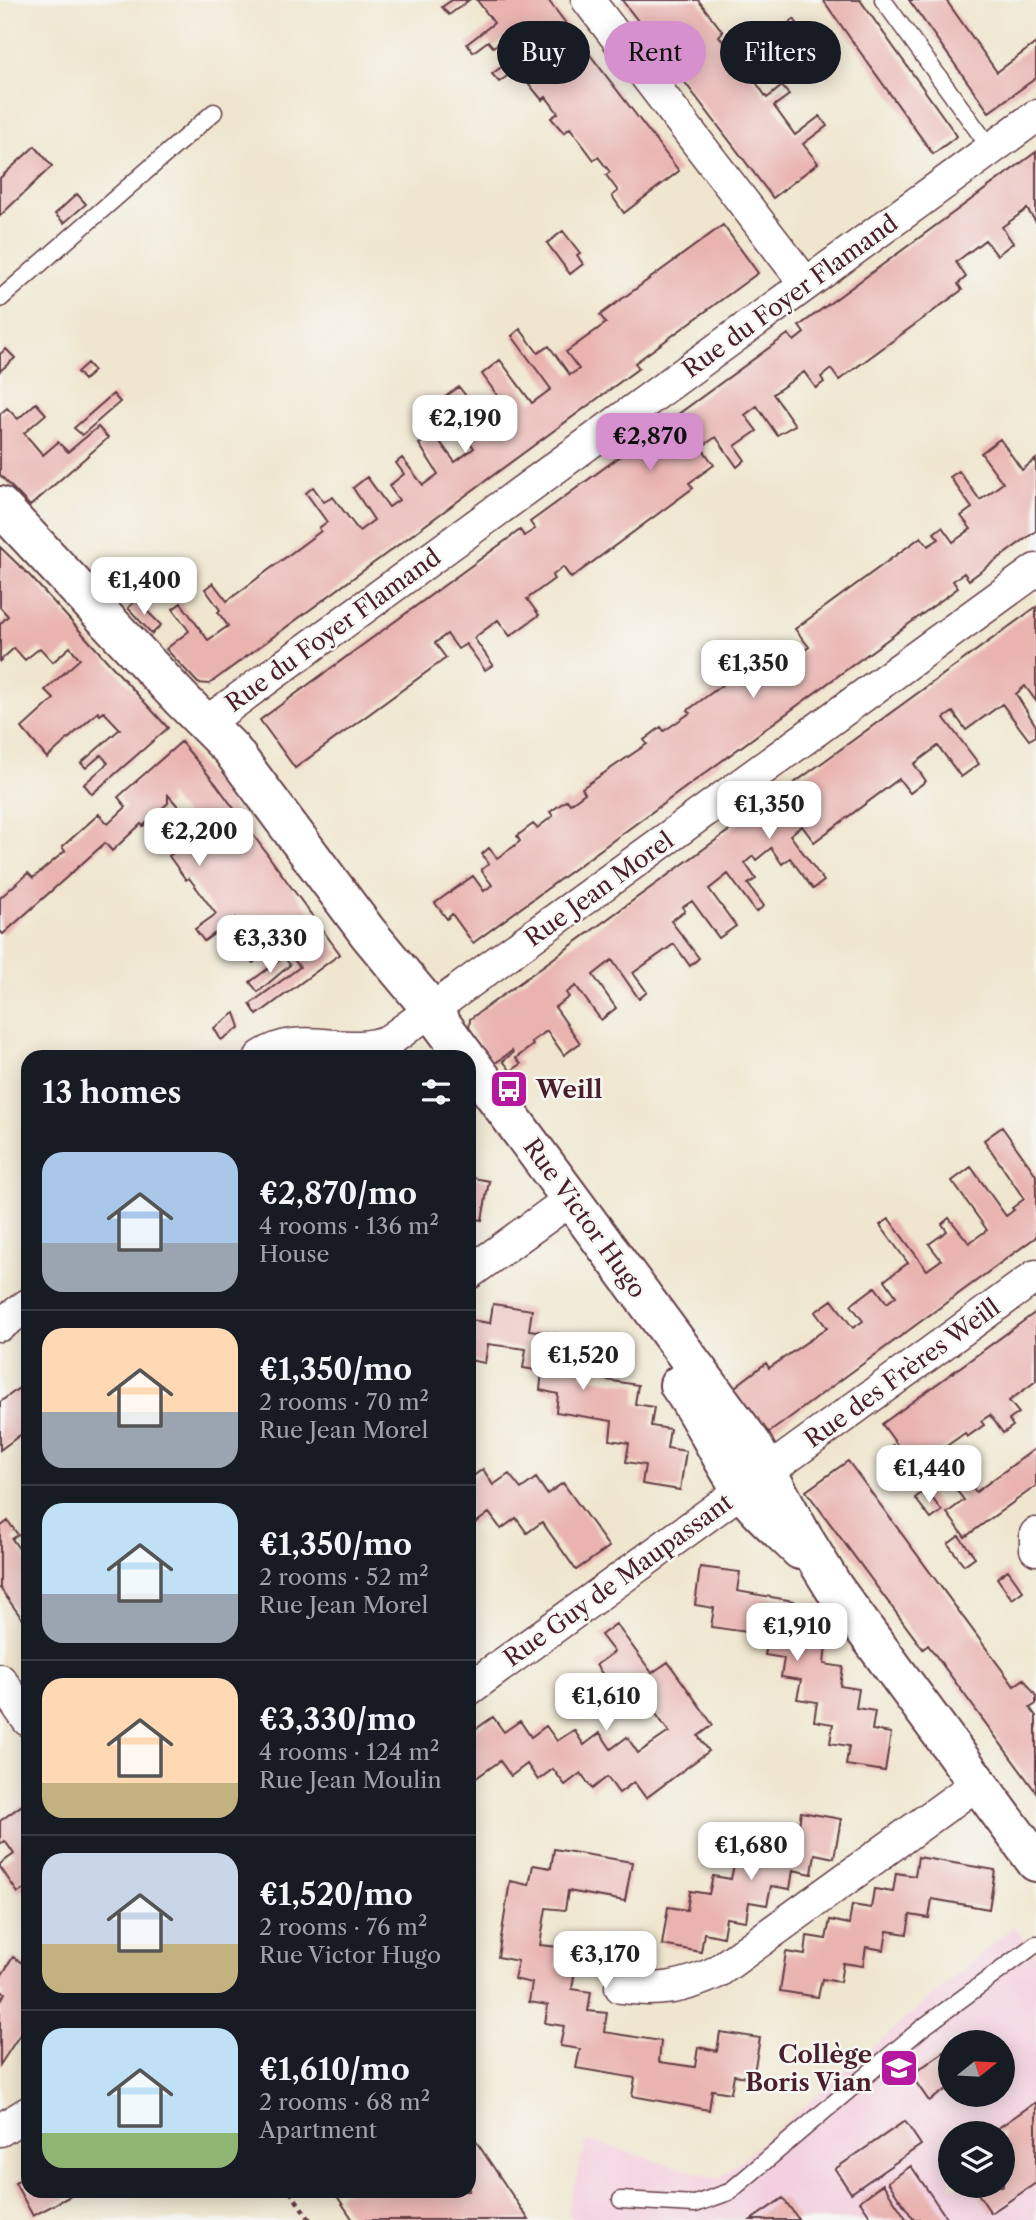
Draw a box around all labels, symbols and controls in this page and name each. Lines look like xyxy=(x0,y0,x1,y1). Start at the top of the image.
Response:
chip: Buy xyxy=(497,21,590,84)
chip: Rent xyxy=(604,21,706,84)
chip: Filters xyxy=(720,21,841,84)
street label: Rue du Foyer Flamand xyxy=(677,208,903,384)
pin: €2,190 xyxy=(408,396,522,455)
text: €2,190 xyxy=(428,404,502,432)
pin: €2,870 xyxy=(593,414,707,473)
text: €2,870 xyxy=(612,422,688,450)
street label: Rue du Foyer Flamand xyxy=(220,542,446,718)
pin: €1,400 xyxy=(87,558,201,617)
text: €1,400 xyxy=(107,566,181,594)
pin: €1,350 xyxy=(696,640,810,700)
text: €1,350 xyxy=(717,649,789,677)
pin: €1,350 xyxy=(712,782,826,841)
text: €1,350 xyxy=(733,790,805,818)
pin: €2,200 xyxy=(142,808,256,868)
text: €2,200 xyxy=(160,817,238,845)
street label: Rue Jean Morel xyxy=(519,825,679,953)
pin: €3,330 xyxy=(213,916,327,975)
text: €3,330 xyxy=(233,924,307,952)
bus stop icon: Weill xyxy=(488,1068,530,1110)
icon: filters xyxy=(417,1073,455,1111)
text: 13 homes xyxy=(42,1074,181,1111)
place label: Weill xyxy=(535,1075,602,1104)
street label: Rue Victor Hugo xyxy=(517,1133,653,1303)
text: €2,870/mo xyxy=(259,1175,417,1212)
icon: home xyxy=(98,1180,182,1264)
text: 4 rooms · 136 m² xyxy=(259,1212,439,1240)
text: House xyxy=(259,1240,329,1268)
street label: Rue des Frères Weill xyxy=(799,1292,1005,1454)
pin: €1,520 xyxy=(526,1332,640,1392)
text: €1,520 xyxy=(547,1341,619,1369)
text: €1,350/mo xyxy=(259,1351,412,1388)
icon: home xyxy=(98,1356,182,1440)
text: 2 rooms · 70 m² xyxy=(259,1388,429,1416)
text: Rue Jean Morel xyxy=(259,1416,428,1444)
pin: €1,440 xyxy=(872,1446,986,1505)
text: €1,440 xyxy=(892,1454,966,1482)
street label: Rue Guy de Maupassant xyxy=(498,1487,738,1673)
text: €1,350/mo xyxy=(259,1526,412,1563)
icon: home xyxy=(98,1531,182,1615)
text: 2 rooms · 52 m² xyxy=(259,1563,429,1591)
text: Rue Jean Morel xyxy=(259,1591,428,1619)
pin: €1,910 xyxy=(740,1604,854,1663)
text: €1,910 xyxy=(762,1612,832,1640)
pin: €1,610 xyxy=(549,1674,663,1733)
text: €1,610 xyxy=(571,1682,641,1710)
text: €3,330/mo xyxy=(259,1701,416,1738)
icon: home xyxy=(98,1706,182,1790)
text: 4 rooms · 124 m² xyxy=(259,1738,439,1766)
text: Rue Jean Moulin xyxy=(259,1766,442,1794)
pin: €1,680 xyxy=(694,1822,808,1882)
text: €1,680 xyxy=(714,1831,788,1859)
text: €1,520/mo xyxy=(259,1876,413,1913)
icon: home xyxy=(98,1881,182,1965)
text: 2 rooms · 76 m² xyxy=(259,1913,427,1941)
pin: €3,170 xyxy=(548,1932,662,1991)
text: €3,170 xyxy=(570,1940,640,1968)
text: Rue Victor Hugo xyxy=(259,1941,441,1969)
north arrow xyxy=(938,2030,1015,2107)
map controls xyxy=(938,2030,1015,2198)
place label: Collège Boris Vian xyxy=(745,2040,873,2097)
school or university icon: Collège Boris Vian xyxy=(878,2047,920,2089)
text: €1,610/mo xyxy=(259,2051,410,2088)
icon: home xyxy=(98,2056,182,2140)
text: 2 rooms · 68 m² xyxy=(259,2088,430,2116)
text: Apartment xyxy=(259,2116,377,2144)
button: layers xyxy=(938,2121,1015,2198)

